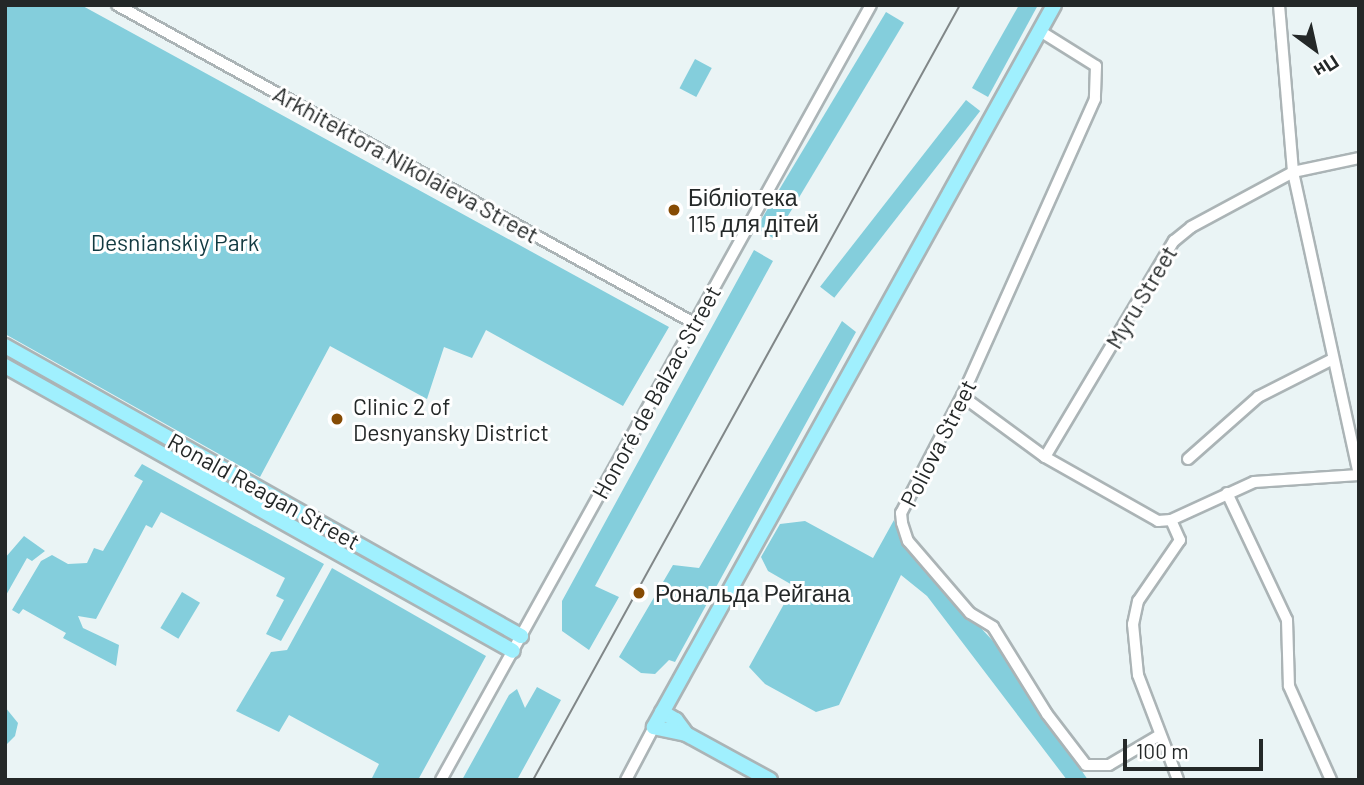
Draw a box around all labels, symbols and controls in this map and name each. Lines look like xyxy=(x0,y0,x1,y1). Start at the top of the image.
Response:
north arrow xyxy=(1280,14,1350,84)
text: Пн xyxy=(1310,51,1344,84)
street label: Arkhitektora Nikolaieva Street xyxy=(269,79,543,249)
place label: Бібліотека 115 для дітей xyxy=(688,183,819,237)
marker: Бібліотека 115 для дітей xyxy=(666,202,682,218)
park label: Desnianskiy Park xyxy=(91,228,259,256)
street label: Myru Street xyxy=(1100,241,1182,353)
street label: Honoré de Balzac Street xyxy=(586,281,726,503)
street label: Poliova Street xyxy=(894,375,982,511)
place label: Clinic 2 of Desnyansky District xyxy=(353,392,549,446)
marker: Clinic 2 of Desnyansky District xyxy=(327,409,347,429)
street label: Ronald Reagan Street xyxy=(163,427,365,555)
place label: Рональда Рейгана xyxy=(655,579,850,607)
marker: Рональда Рейгана xyxy=(629,583,649,603)
scale bar xyxy=(1126,726,1266,770)
text: 100 m xyxy=(1136,738,1189,763)

